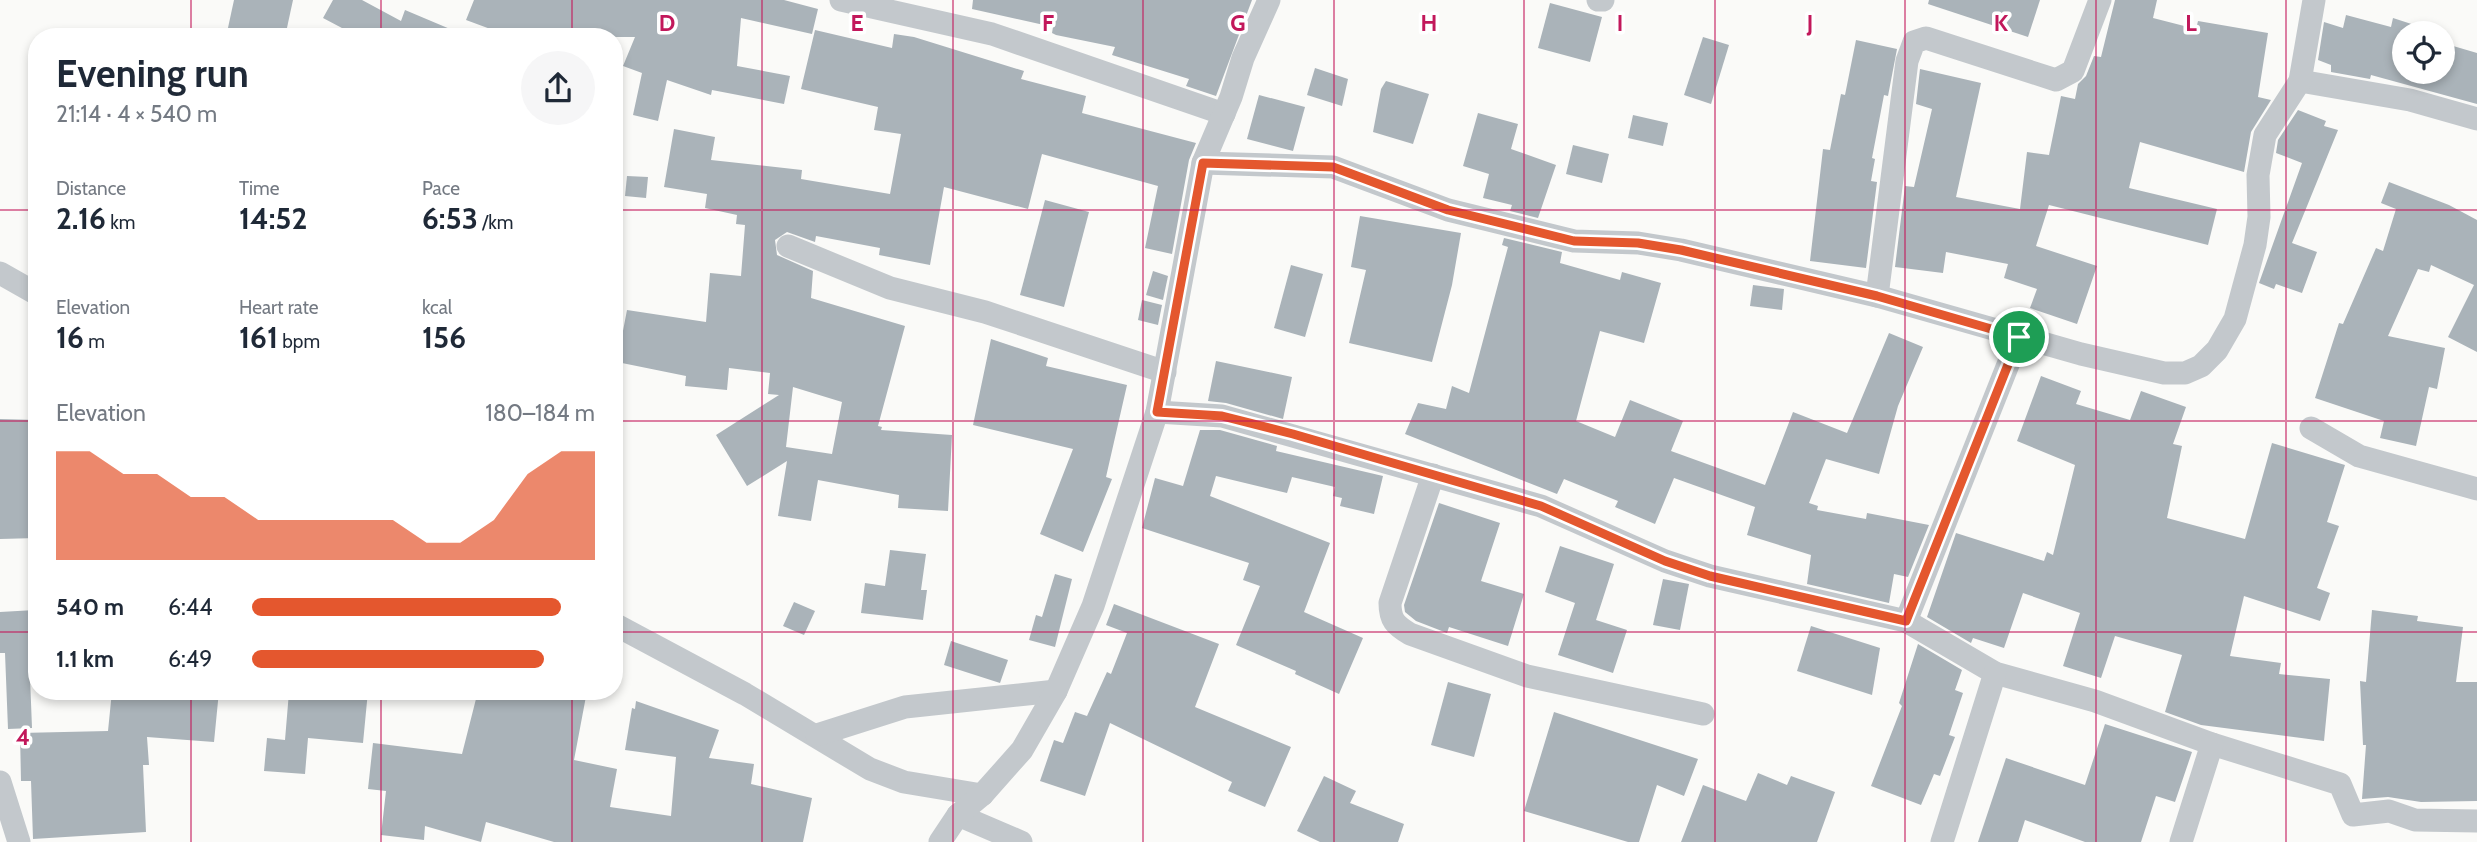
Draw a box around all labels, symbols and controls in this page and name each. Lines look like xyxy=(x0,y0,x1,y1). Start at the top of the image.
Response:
text: D xyxy=(659,9,675,37)
text: E xyxy=(850,9,864,37)
text: F xyxy=(1042,9,1054,37)
text: G xyxy=(1230,9,1246,37)
text: H xyxy=(1421,9,1437,37)
text: I xyxy=(1617,9,1623,37)
text: J xyxy=(1806,9,1813,37)
text: K xyxy=(1994,9,2009,37)
text: L xyxy=(2185,9,2197,37)
map controls xyxy=(2392,21,2455,84)
button: locate xyxy=(2392,21,2455,84)
text: Evening run xyxy=(56,50,249,97)
button: share xyxy=(521,51,595,125)
text: 21:14 · 4 × 540 m xyxy=(56,100,217,128)
text: Distance xyxy=(56,177,126,200)
text: Time xyxy=(239,177,279,200)
text: Pace xyxy=(422,177,460,200)
text: 2.16 xyxy=(56,200,106,237)
text: 14:52 xyxy=(239,200,307,237)
text: 6:53 xyxy=(422,200,478,237)
text: km xyxy=(106,211,135,234)
text: /km xyxy=(478,211,513,234)
text: Elevation xyxy=(56,296,130,319)
text: Heart rate xyxy=(239,296,319,319)
text: kcal xyxy=(422,296,452,319)
pin xyxy=(1989,307,2049,367)
icon: arrive xyxy=(2000,318,2038,356)
text: 16 xyxy=(56,319,84,356)
text: 161 xyxy=(239,319,278,356)
text: 156 xyxy=(422,319,466,356)
text: m xyxy=(84,330,105,353)
text: bpm xyxy=(278,330,320,353)
text: Elevation xyxy=(56,399,146,427)
text: 180–184 m xyxy=(485,399,595,427)
text: 540 m xyxy=(56,593,124,621)
text: 6:44 xyxy=(168,593,212,621)
text: 1.1 km xyxy=(56,645,114,673)
text: 6:49 xyxy=(168,645,212,673)
text: 4 xyxy=(16,723,30,751)

